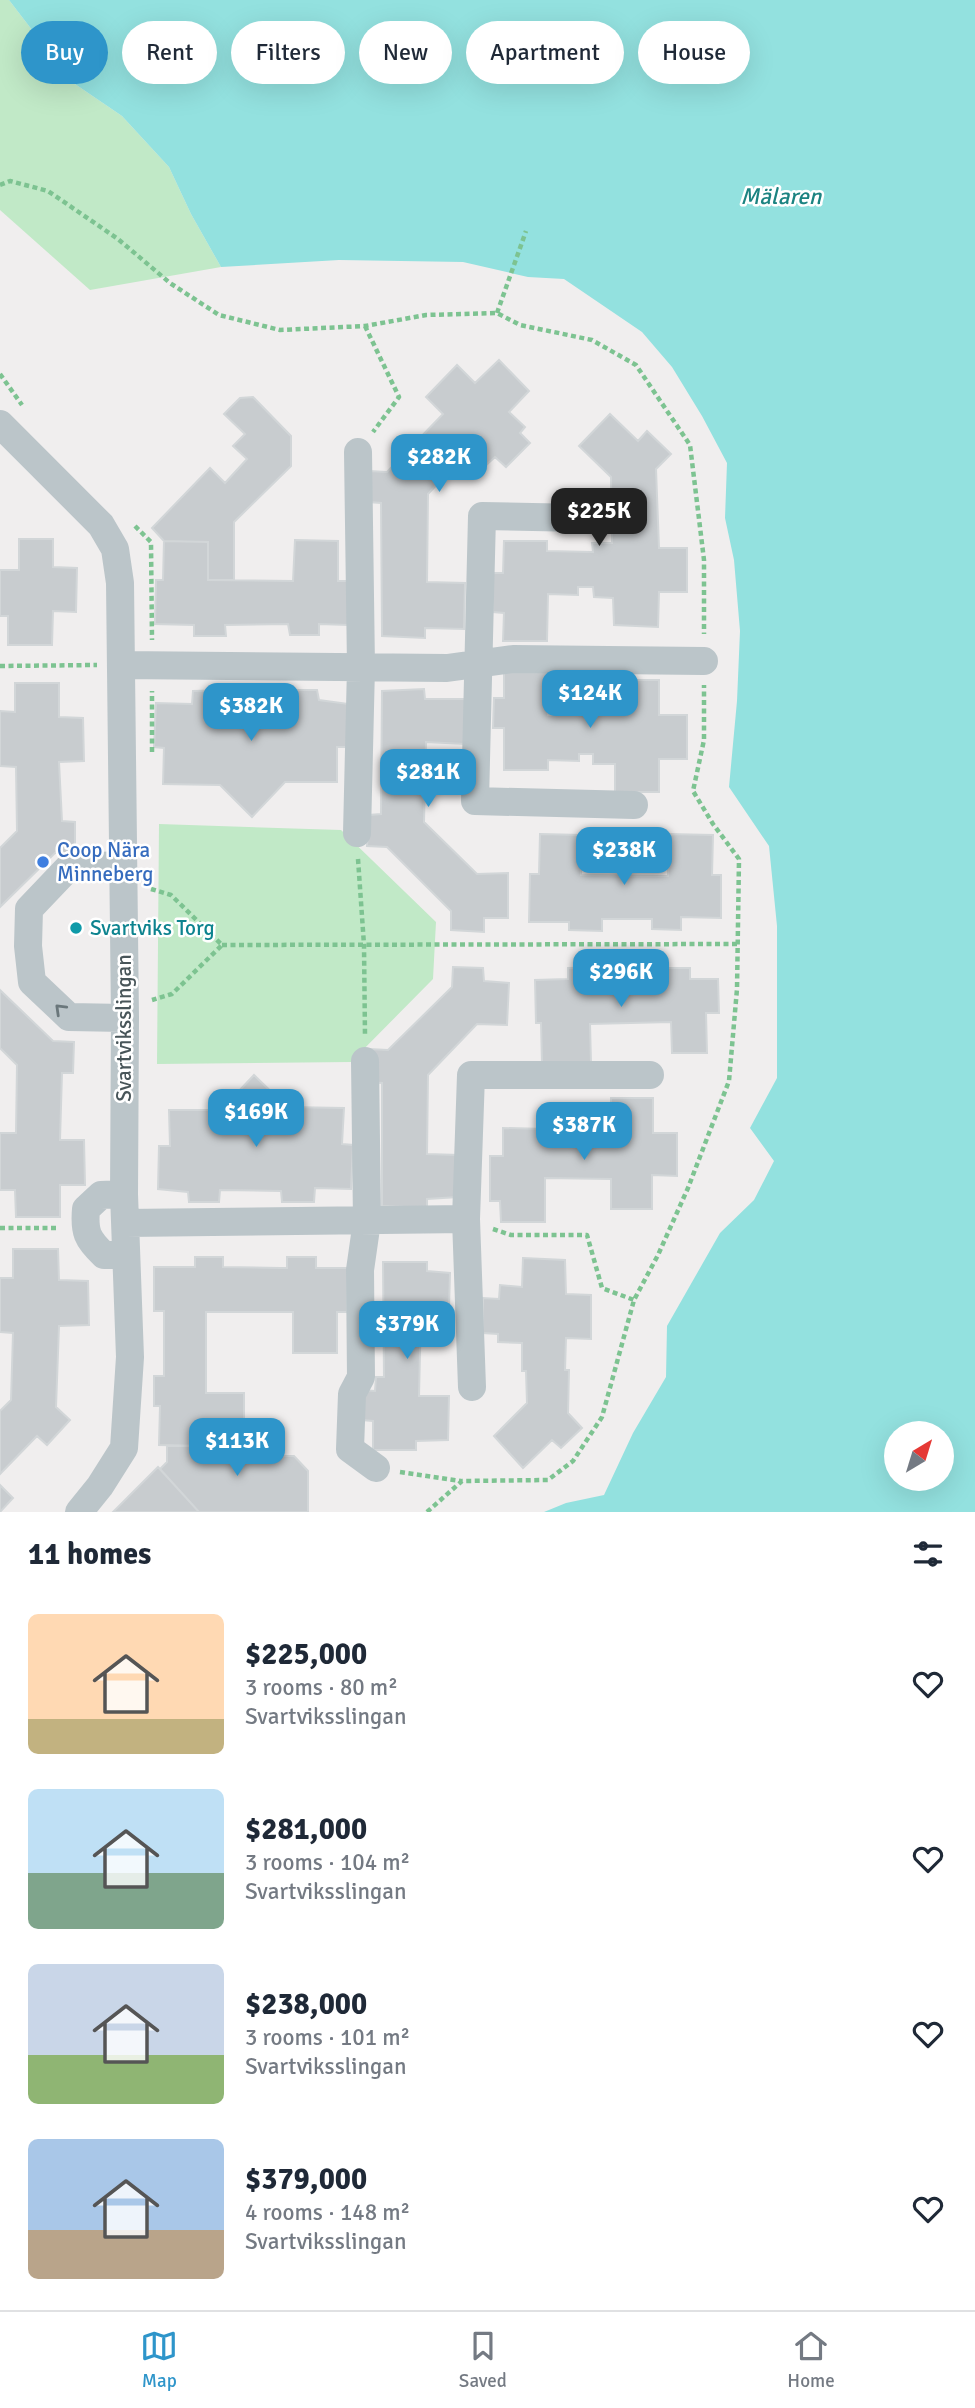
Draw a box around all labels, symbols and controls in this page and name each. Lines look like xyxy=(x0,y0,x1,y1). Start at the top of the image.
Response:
chip: Buy xyxy=(21,21,108,84)
chip: Rent xyxy=(122,21,217,84)
chip: Filters xyxy=(231,21,345,84)
chip: New xyxy=(359,21,452,84)
chip: Apartment xyxy=(466,21,624,84)
chip: House xyxy=(638,21,750,84)
water label: Mälaren xyxy=(741,182,823,211)
pin: $282K xyxy=(390,434,488,494)
text: $282K xyxy=(407,442,471,471)
pin: $225K xyxy=(550,489,648,548)
text: $225K xyxy=(567,496,631,525)
pin: $124K xyxy=(541,670,639,730)
text: $124K xyxy=(558,678,622,707)
pin: $382K xyxy=(202,684,300,743)
text: $382K xyxy=(219,691,283,720)
pin: $281K xyxy=(379,750,477,809)
text: $281K xyxy=(396,757,460,786)
pin: $238K xyxy=(575,828,673,887)
text: $238K xyxy=(592,835,656,864)
place label: Coop Nära Minneberg xyxy=(57,837,153,887)
marker: Coop Nära Minneberg xyxy=(35,854,51,870)
place label: Svartviks Torg xyxy=(90,915,215,941)
marker: Svartviks Torg xyxy=(68,920,84,936)
pin: $296K xyxy=(572,950,670,1009)
street label: Svartviksslingan xyxy=(111,954,137,1102)
text: $296K xyxy=(589,957,653,986)
one-way arrow xyxy=(56,1004,69,1017)
pin: $169K xyxy=(207,1090,305,1149)
text: $169K xyxy=(224,1097,288,1126)
pin: $387K xyxy=(535,1102,633,1162)
text: $387K xyxy=(552,1110,616,1139)
pin: $379K xyxy=(358,1302,456,1361)
text: $379K xyxy=(375,1309,439,1338)
pin: $113K xyxy=(188,1418,286,1478)
north arrow xyxy=(884,1421,954,1491)
map controls xyxy=(884,1421,954,1491)
text: $113K xyxy=(205,1426,269,1455)
icon: filters xyxy=(909,1535,947,1573)
text: 11 homes xyxy=(28,1536,151,1573)
text: $225,000 xyxy=(245,1636,367,1673)
icon: home xyxy=(84,1642,168,1726)
icon: heart xyxy=(909,1665,947,1703)
text: 3 rooms · 80 m² xyxy=(245,1673,398,1702)
text: Svartviksslingan xyxy=(245,1702,406,1731)
text: $281,000 xyxy=(245,1811,367,1848)
icon: home xyxy=(84,1817,168,1901)
icon: heart xyxy=(909,1840,947,1878)
text: 3 rooms · 104 m² xyxy=(245,1848,410,1877)
text: Svartviksslingan xyxy=(245,1877,406,1906)
text: $238,000 xyxy=(245,1986,367,2023)
icon: home xyxy=(84,1992,168,2076)
icon: heart xyxy=(909,2015,947,2053)
text: 3 rooms · 101 m² xyxy=(245,2023,410,2052)
text: Svartviksslingan xyxy=(245,2052,406,2081)
text: $379,000 xyxy=(245,2161,367,2198)
icon: home xyxy=(84,2167,168,2251)
icon: heart xyxy=(909,2190,947,2228)
text: 4 rooms · 148 m² xyxy=(245,2198,410,2227)
text: Svartviksslingan xyxy=(245,2227,406,2256)
tab: Map xyxy=(140,2327,178,2393)
tab: Saved xyxy=(459,2327,507,2393)
tab: Home xyxy=(787,2327,835,2393)

